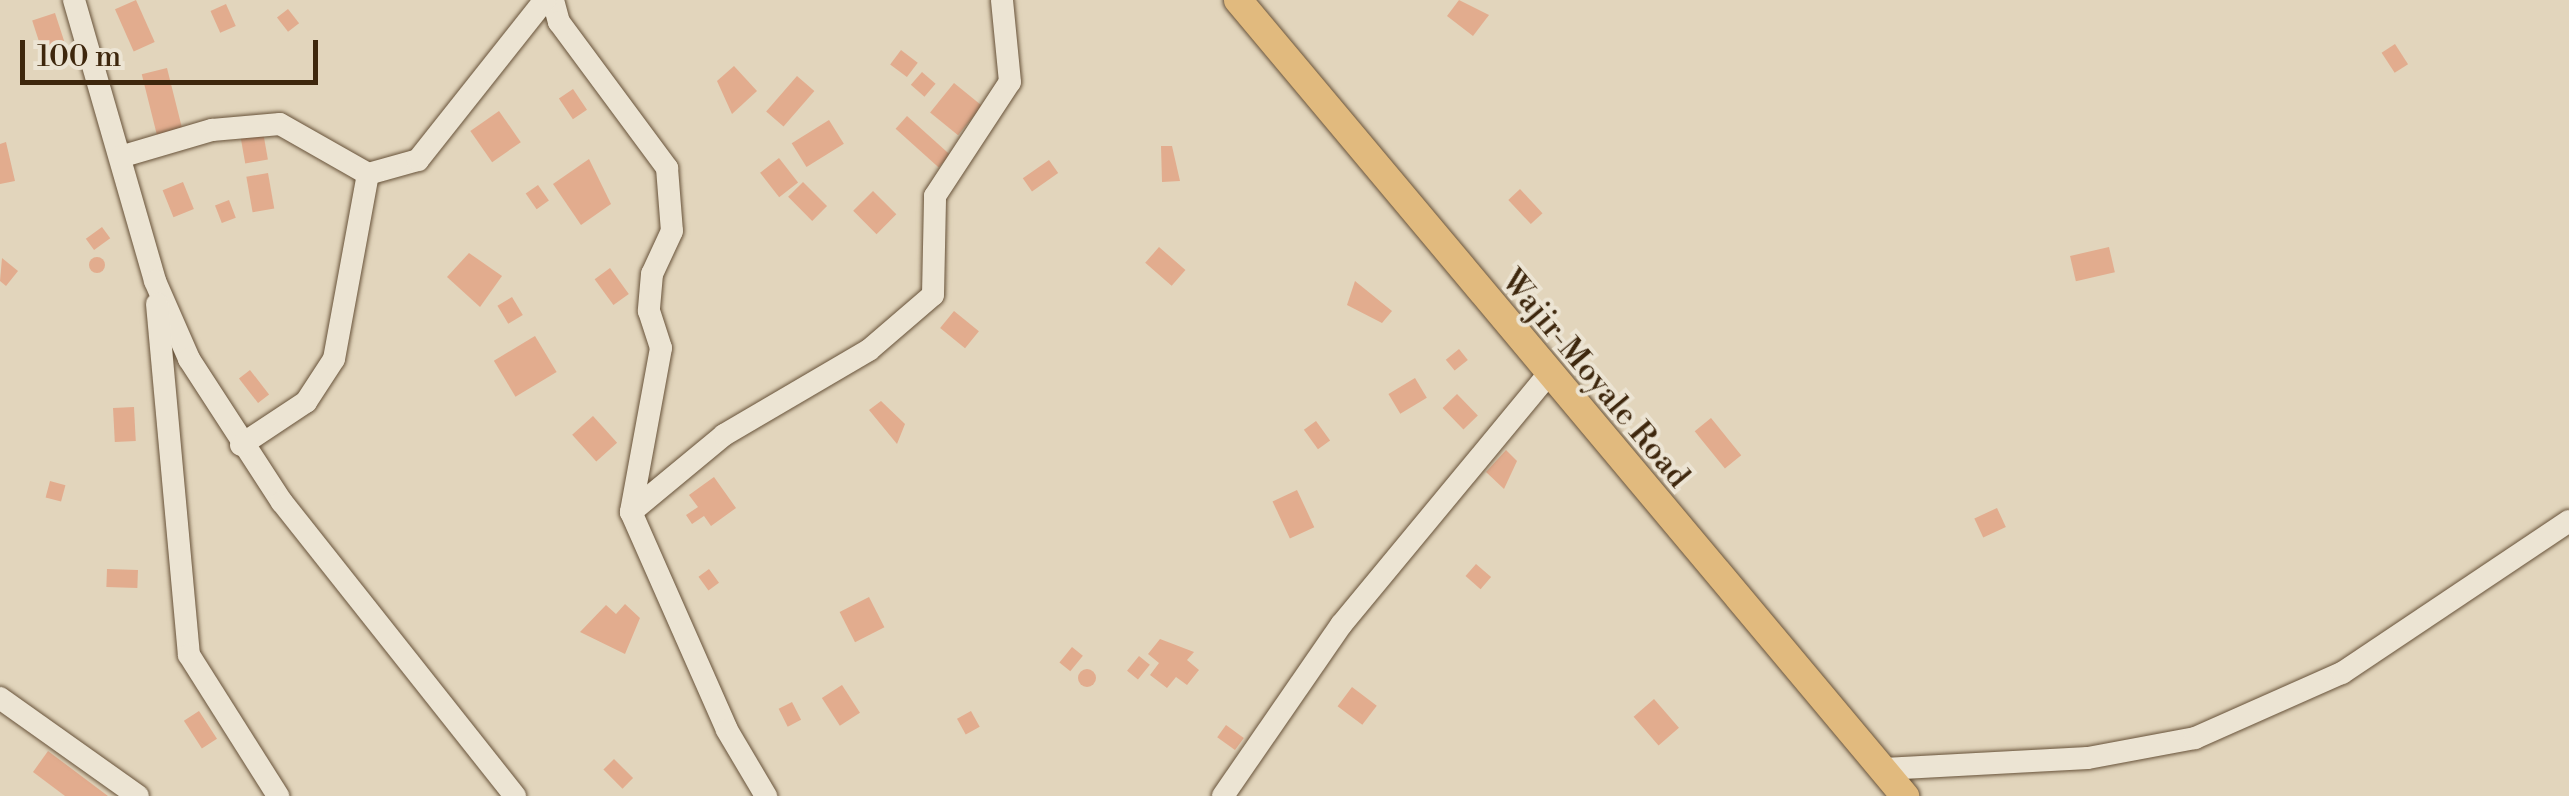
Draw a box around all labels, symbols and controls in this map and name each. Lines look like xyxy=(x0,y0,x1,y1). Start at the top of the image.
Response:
scale bar xyxy=(25,20,322,82)
text: 100 m xyxy=(37,38,121,76)
street label: Wajir-Moyale Road xyxy=(1493,262,1697,496)

